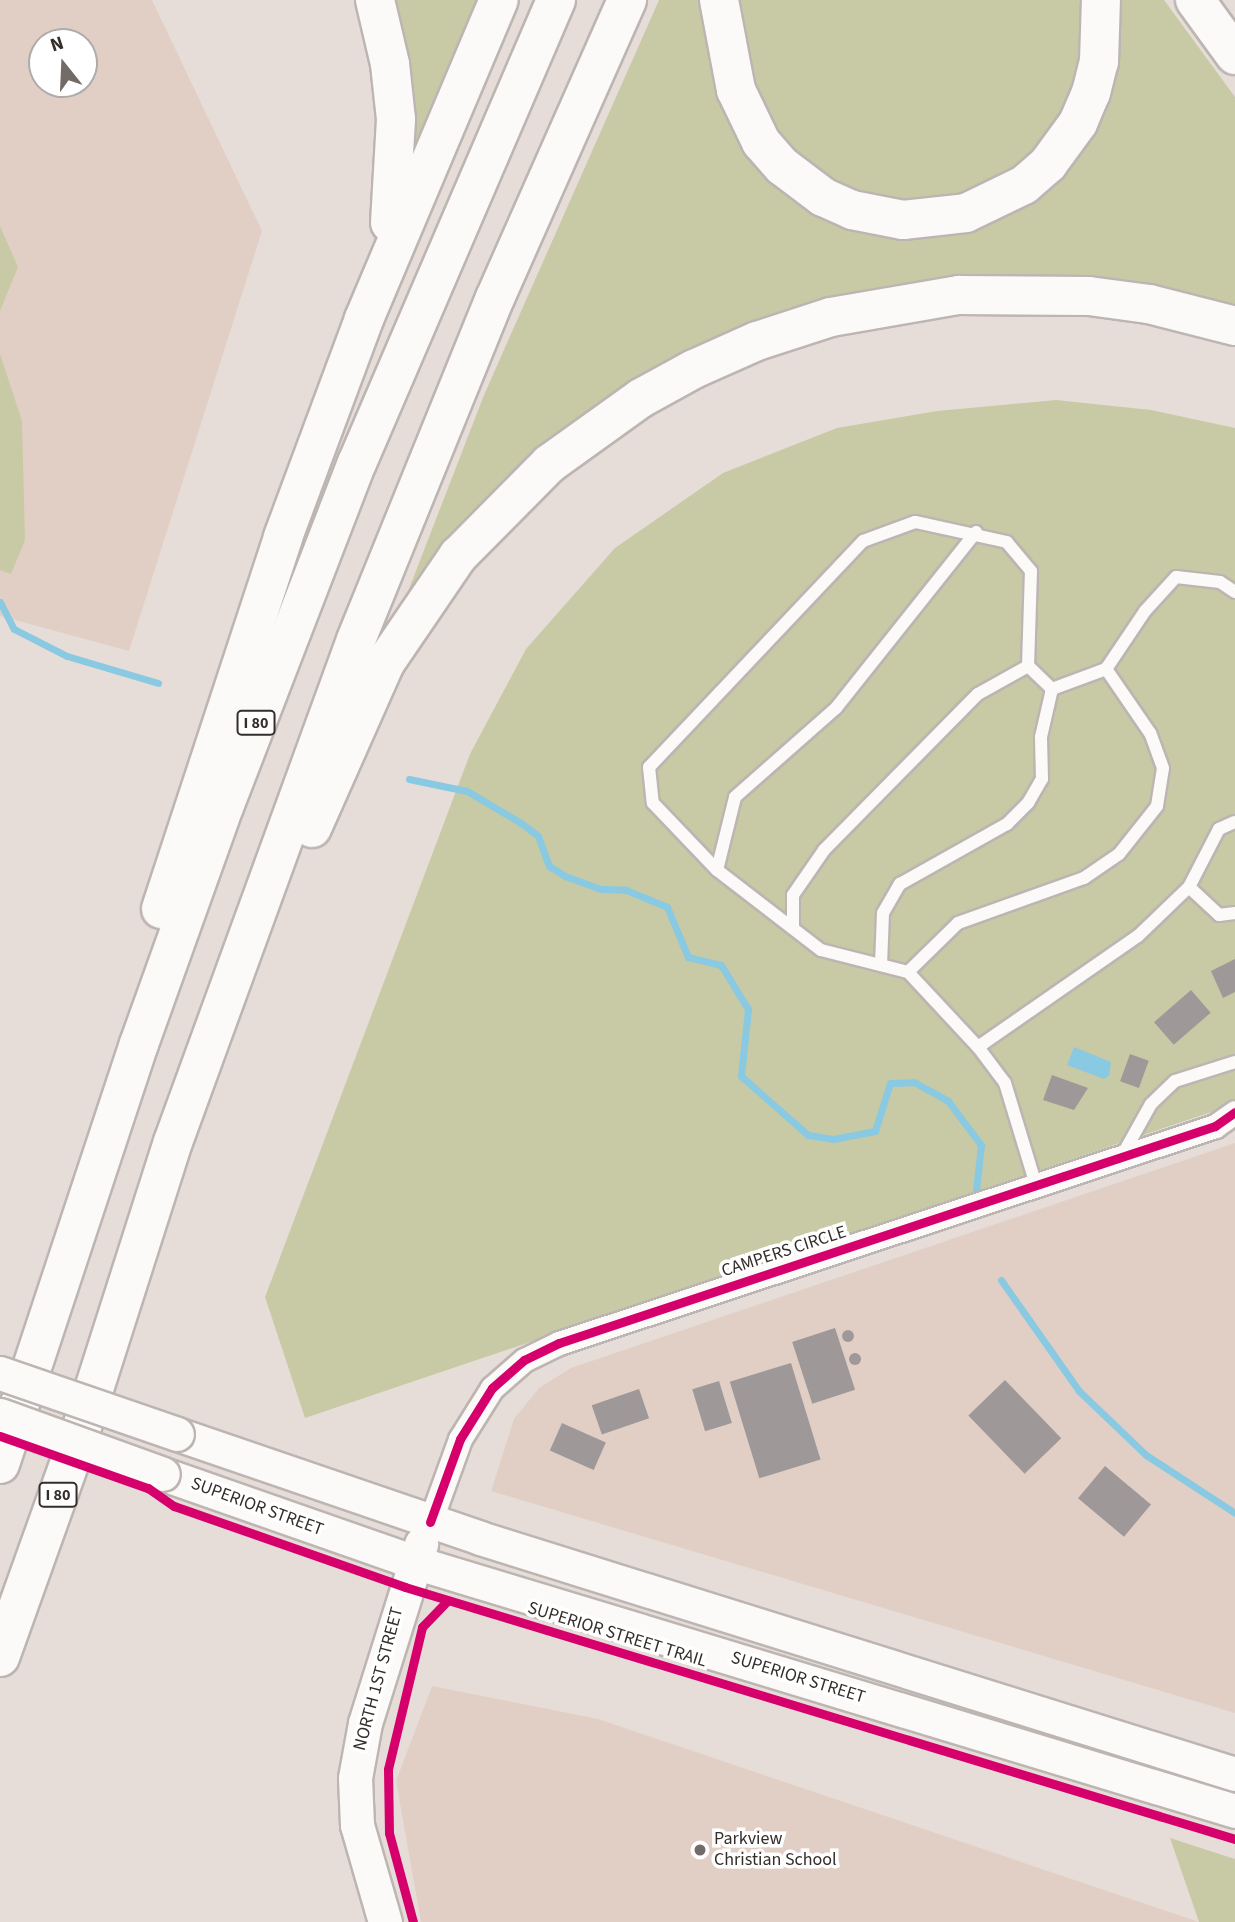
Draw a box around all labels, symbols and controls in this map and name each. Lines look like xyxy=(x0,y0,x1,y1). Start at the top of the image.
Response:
north arrow xyxy=(28,28,98,98)
text: N xyxy=(47,30,67,59)
road number: I 80 xyxy=(235,710,277,736)
street label: CAMPERS CIRCLE xyxy=(719,1222,849,1282)
street label: SUPERIOR STREET xyxy=(188,1473,326,1541)
road number: I 80 xyxy=(37,1483,79,1508)
street label: SUPERIOR STREET TRAIL xyxy=(525,1597,709,1673)
street label: NORTH 1ST STREET xyxy=(349,1605,409,1753)
street label: SUPERIOR STREET xyxy=(728,1647,868,1709)
place label: Parkview Christian School xyxy=(714,1829,837,1871)
marker: Parkview Christian School xyxy=(692,1842,708,1858)

